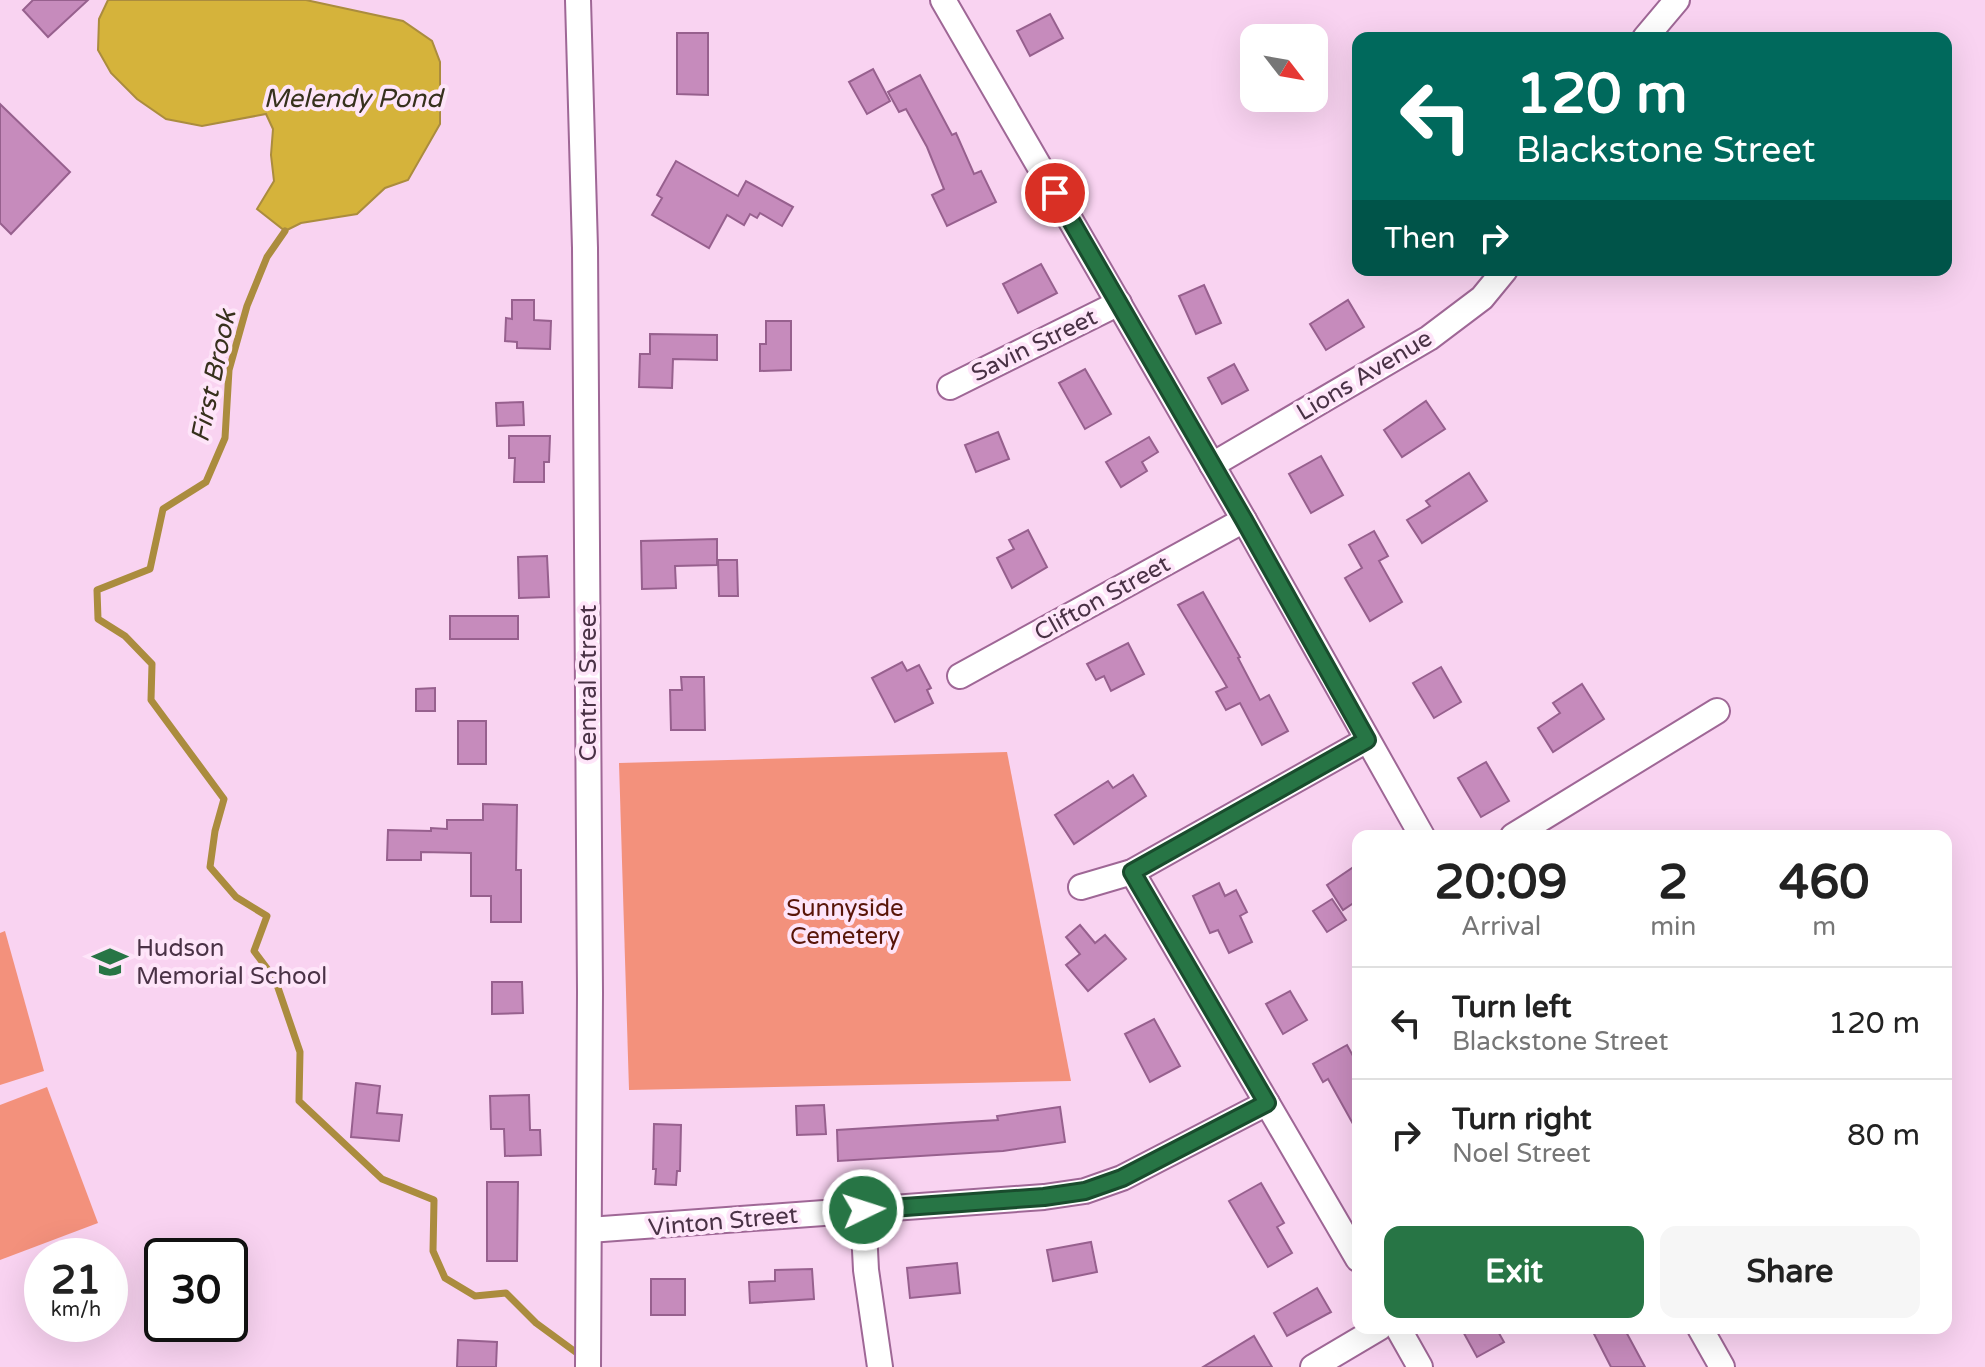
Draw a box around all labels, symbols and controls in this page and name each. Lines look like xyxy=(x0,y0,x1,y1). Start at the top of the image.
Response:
north arrow xyxy=(1240,24,1328,112)
map controls xyxy=(1240,24,1328,112)
text: 120 m xyxy=(1516,61,1687,128)
icon: left xyxy=(1384,64,1488,168)
water label: Melendy Pond xyxy=(264,83,445,114)
text: Blackstone Street xyxy=(1516,129,1816,172)
pin xyxy=(1021,159,1089,227)
icon: arrive xyxy=(1033,171,1077,215)
icon: right xyxy=(1472,216,1516,260)
text: Then xyxy=(1384,220,1456,257)
street label: Savin Street xyxy=(967,303,1102,388)
water label: First Brook xyxy=(184,305,243,445)
street label: Lions Avenue xyxy=(1291,324,1437,427)
street label: Clifton Street xyxy=(1029,549,1175,648)
street label: Central Street xyxy=(574,605,603,761)
text: 20:09 xyxy=(1435,854,1568,912)
text: 2 xyxy=(1658,854,1688,912)
text: 460 xyxy=(1779,854,1869,912)
park label: Sunnyside Cemetery xyxy=(786,894,904,951)
text: Arrival xyxy=(1461,911,1541,942)
text: min xyxy=(1650,911,1696,942)
text: m xyxy=(1812,911,1836,942)
place label: Hudson Memorial School xyxy=(136,934,327,991)
school or university icon: Hudson Memorial School xyxy=(91,943,129,981)
text: Turn left xyxy=(1452,989,1571,1026)
icon: left xyxy=(1384,1001,1428,1045)
text: 120 m xyxy=(1828,1005,1920,1042)
text: Blackstone Street xyxy=(1452,1026,1668,1057)
text: Turn right xyxy=(1452,1101,1592,1138)
icon: right xyxy=(1384,1113,1428,1157)
text: 80 m xyxy=(1847,1117,1920,1154)
text: Noel Street xyxy=(1452,1138,1591,1169)
position arrow xyxy=(821,1168,905,1252)
street label: Vinton Street xyxy=(647,1201,799,1242)
button: Exit xyxy=(1384,1226,1644,1318)
button: Share xyxy=(1660,1226,1920,1318)
speed limit sign: 30 xyxy=(144,1238,248,1342)
text: 21 xyxy=(51,1256,101,1304)
text: km/h xyxy=(51,1298,101,1322)

